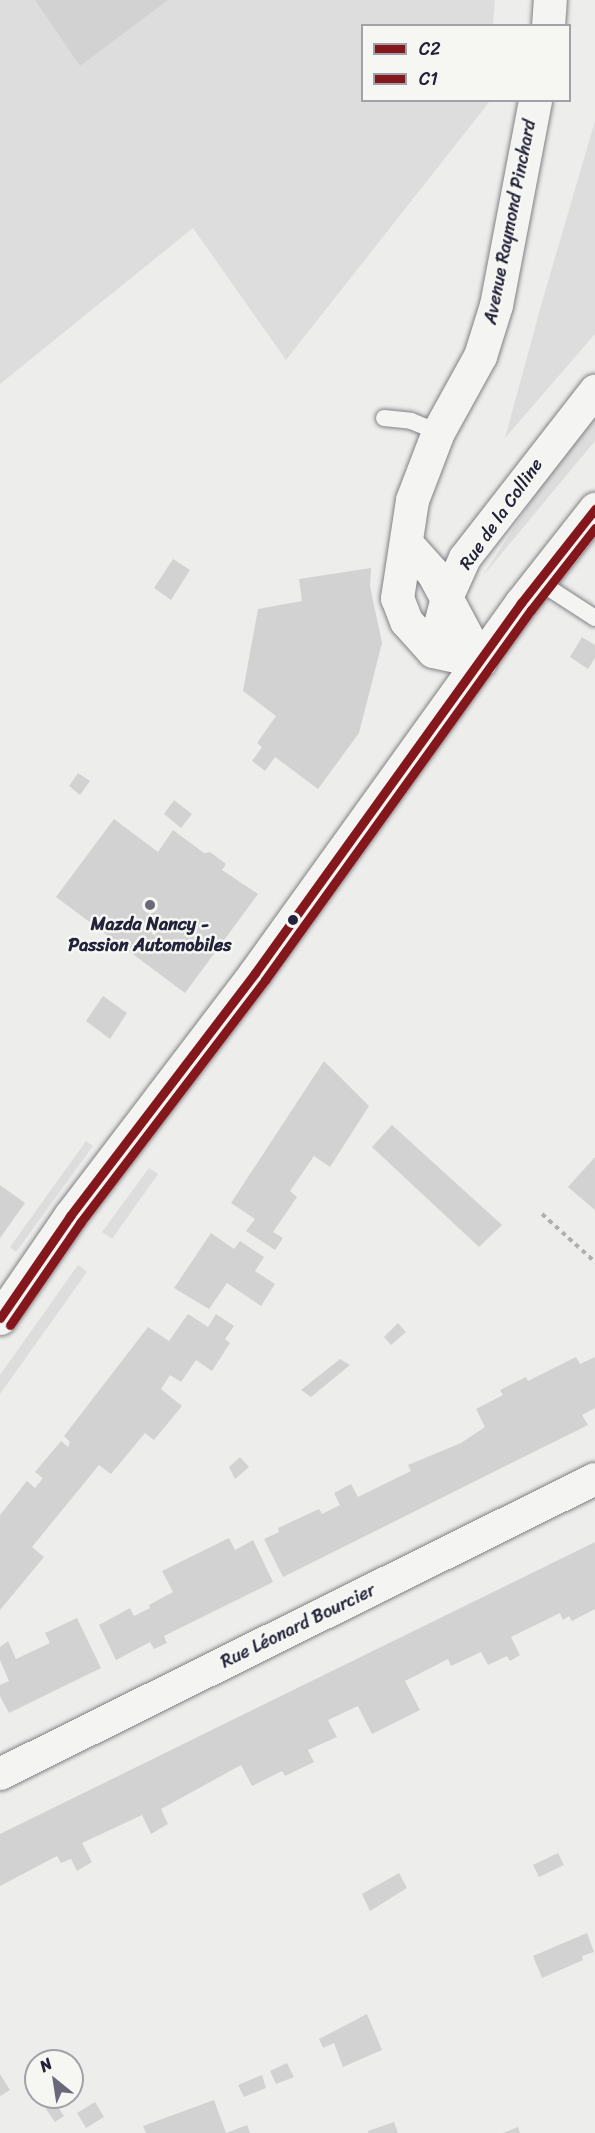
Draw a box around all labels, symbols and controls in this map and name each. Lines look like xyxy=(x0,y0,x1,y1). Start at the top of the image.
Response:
legend xyxy=(361,24,571,102)
text: C2 xyxy=(419,33,441,65)
text: C1 xyxy=(419,63,438,95)
street label: Avenue Raymond Pinchard xyxy=(480,118,540,326)
street label: Rue de la Colline xyxy=(455,454,547,574)
marker: Mazda Nancy - Passion Automobiles xyxy=(143,898,157,912)
place label: Mazda Nancy - Passion Automobiles xyxy=(68,914,232,956)
unlabelled marker xyxy=(287,914,299,926)
street label: Rue Léonard Bourcier xyxy=(217,1579,379,1673)
north arrow xyxy=(24,2049,84,2109)
text: N xyxy=(34,2049,58,2080)

